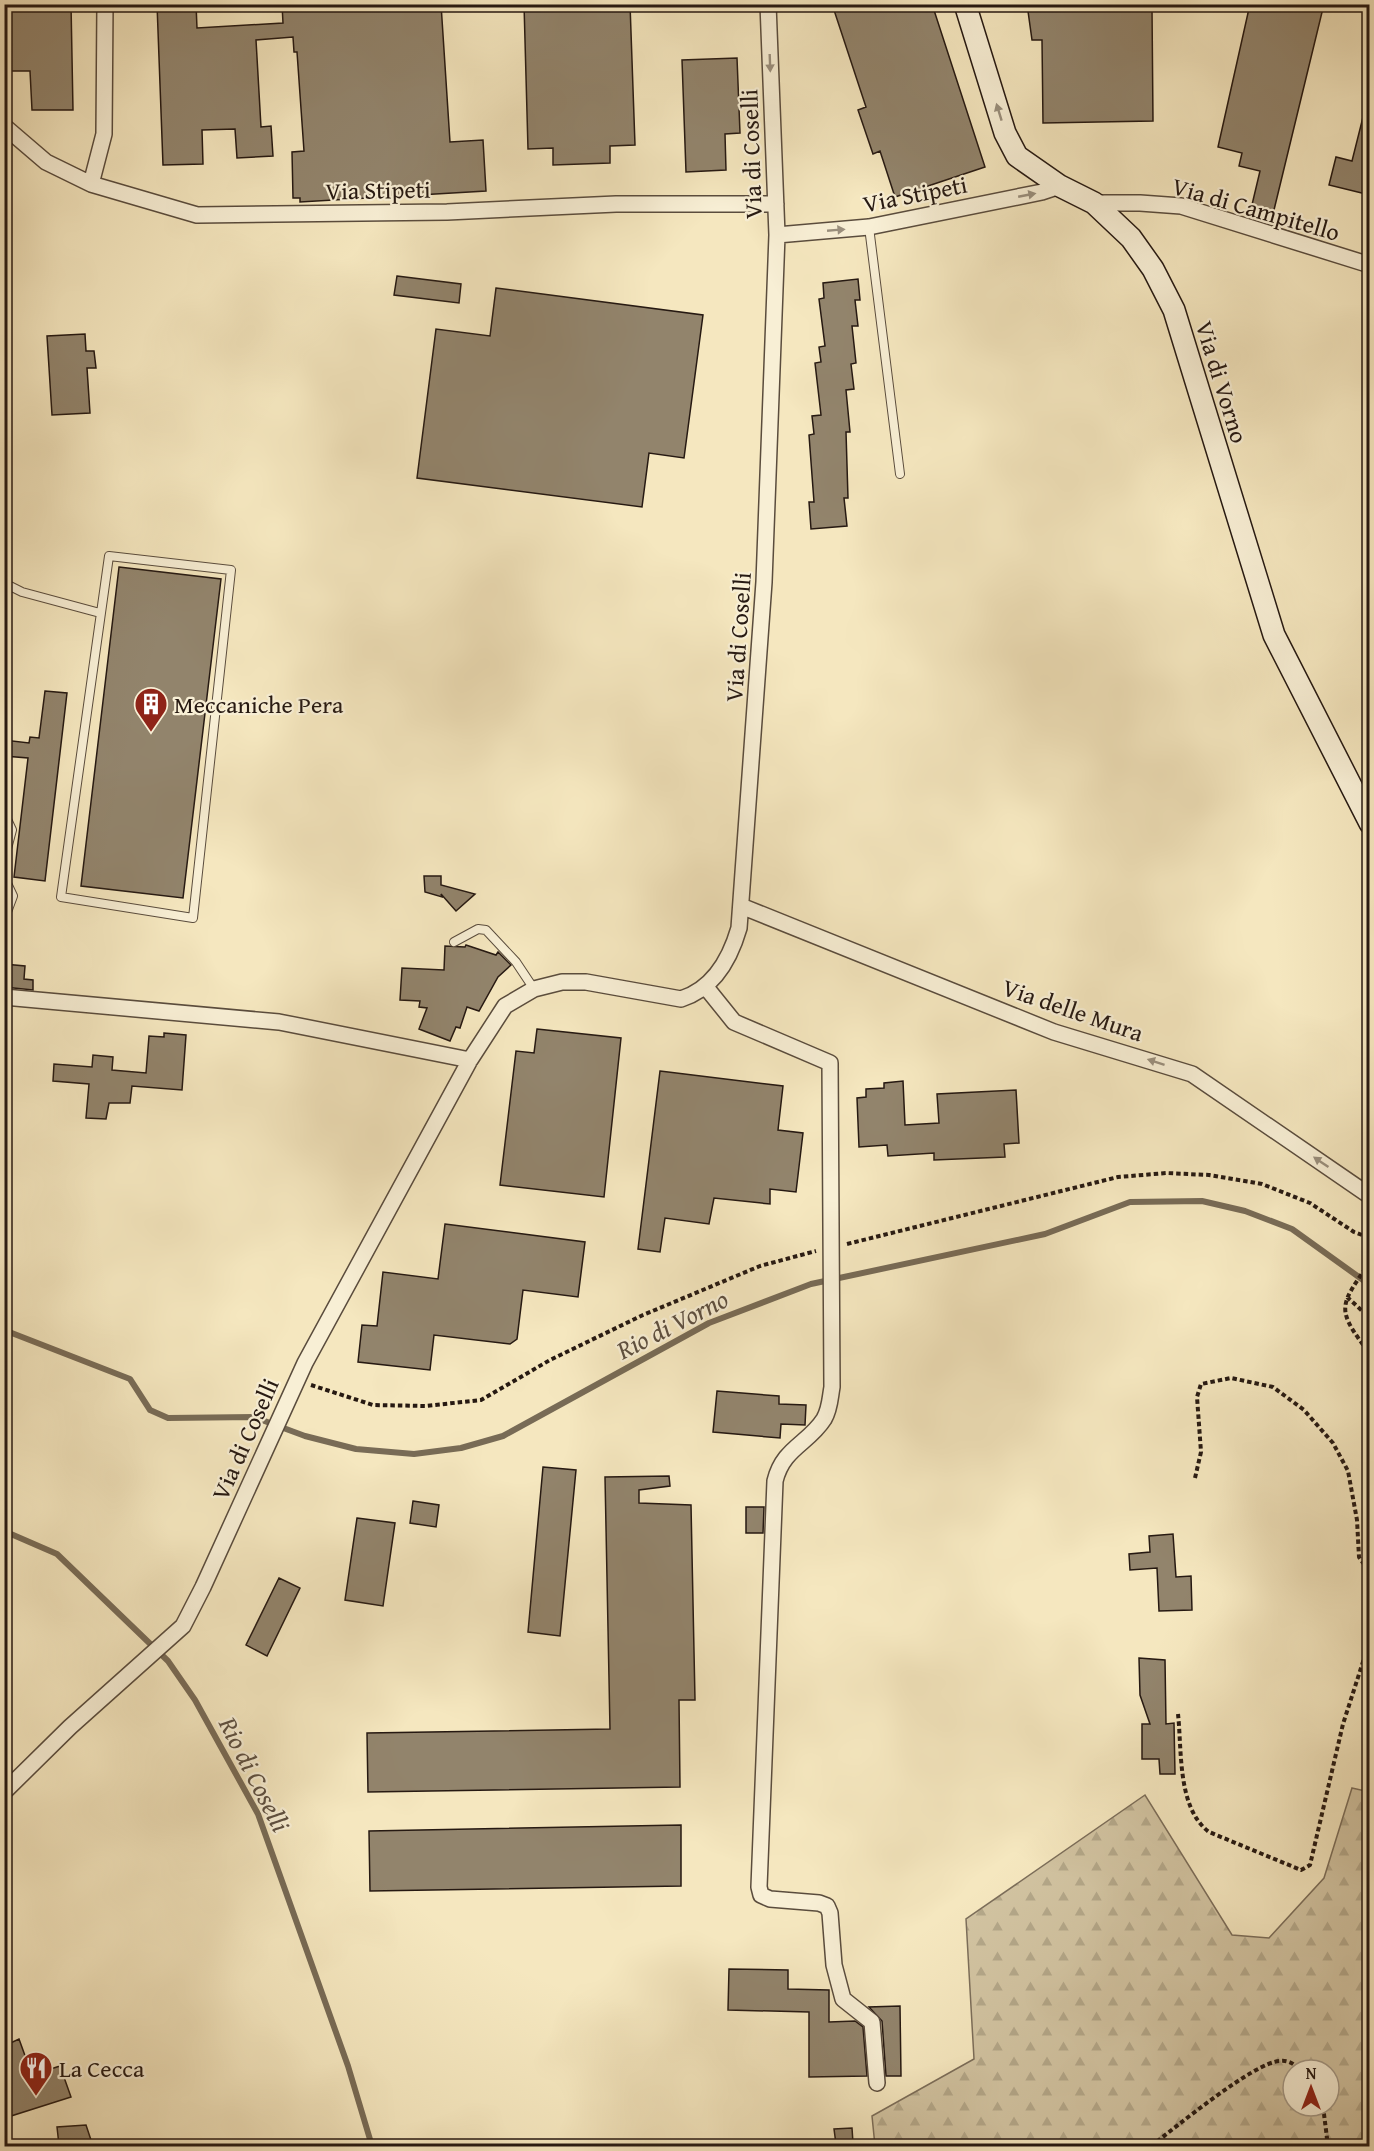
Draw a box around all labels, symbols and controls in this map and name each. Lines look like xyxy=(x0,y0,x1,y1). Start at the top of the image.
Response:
one-way arrow xyxy=(766,53,775,72)
street label: Via di Coselli xyxy=(731,88,771,220)
one-way arrow xyxy=(994,103,1003,121)
street label: Via Stipeti xyxy=(860,167,970,221)
street label: Via di Campitello xyxy=(1168,168,1344,250)
street label: Via Stipeti xyxy=(325,172,431,208)
one-way arrow xyxy=(1018,190,1037,199)
one-way arrow xyxy=(826,225,845,235)
street label: Via di Vorno xyxy=(1187,317,1257,447)
street label: Via di Coselli xyxy=(716,571,760,703)
building icon: Meccaniche Pera xyxy=(133,686,169,733)
place label: Meccaniche Pera xyxy=(174,687,344,722)
street label: Via delle Mura xyxy=(998,970,1149,1051)
one-way arrow xyxy=(1147,1056,1165,1066)
one-way arrow xyxy=(1313,1157,1330,1168)
water label: Rio di Vorno xyxy=(608,1279,735,1369)
street label: Via di Coselli xyxy=(203,1372,288,1506)
water label: Rio di Coselli xyxy=(209,1709,301,1839)
restaurant icon: La Cecca xyxy=(18,2050,54,2097)
place label: La Cecca xyxy=(59,2051,145,2086)
north arrow xyxy=(1281,2058,1341,2118)
text: N xyxy=(1306,2061,1317,2085)

